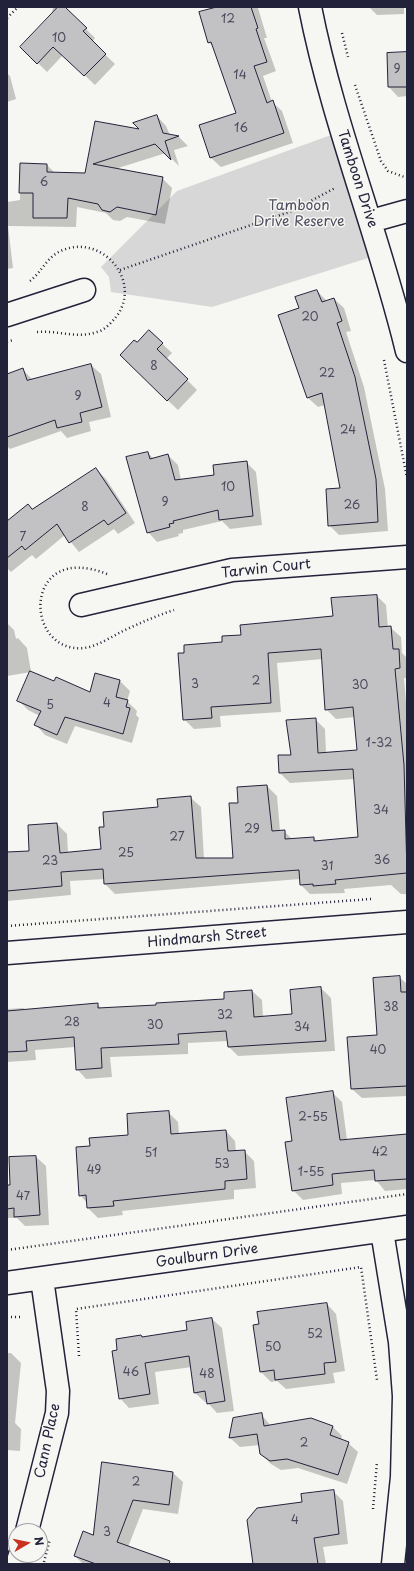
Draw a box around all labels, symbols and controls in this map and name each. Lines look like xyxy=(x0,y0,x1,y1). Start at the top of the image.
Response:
house number: 12 xyxy=(221,13,235,27)
house number: 10 xyxy=(52,32,66,46)
house number: 9 xyxy=(393,63,401,77)
house number: 14 xyxy=(233,69,247,83)
house number: 16 xyxy=(234,122,248,136)
street label: Tamboon Drive xyxy=(333,128,381,230)
house number: 6 xyxy=(40,176,48,190)
park label: Tamboon Drive Reserve xyxy=(254,198,344,230)
house number: 20 xyxy=(301,311,319,325)
house number: 8 xyxy=(150,360,158,374)
house number: 22 xyxy=(319,367,335,381)
house number: 9 xyxy=(74,390,82,404)
house number: 24 xyxy=(340,424,356,438)
house number: 10 xyxy=(221,481,235,495)
house number: 9 xyxy=(161,496,169,510)
house number: 26 xyxy=(344,499,360,513)
house number: 8 xyxy=(81,501,89,515)
house number: 7 xyxy=(20,531,26,545)
street label: Tarwin Court xyxy=(220,556,312,582)
house number: 2 xyxy=(252,675,260,689)
house number: 3 xyxy=(191,678,199,692)
house number: 30 xyxy=(352,679,368,693)
house number: 4 xyxy=(103,697,111,711)
house number: 5 xyxy=(46,699,54,713)
house number: 1-32 xyxy=(366,737,392,751)
house number: 34 xyxy=(373,804,389,818)
house number: 29 xyxy=(244,823,260,837)
house number: 27 xyxy=(170,831,184,845)
house number: 25 xyxy=(118,847,134,861)
house number: 36 xyxy=(374,854,390,868)
house number: 23 xyxy=(42,855,58,869)
house number: 31 xyxy=(321,860,333,874)
street label: Hindmarsh Street xyxy=(147,924,267,952)
house number: 38 xyxy=(383,1001,399,1015)
house number: 32 xyxy=(217,1009,233,1023)
house number: 28 xyxy=(64,1016,80,1030)
house number: 30 xyxy=(147,1019,163,1033)
house number: 34 xyxy=(294,1021,310,1035)
house number: 40 xyxy=(370,1044,386,1058)
house number: 2-55 xyxy=(298,1111,328,1125)
house number: 42 xyxy=(372,1146,388,1160)
house number: 51 xyxy=(145,1147,157,1161)
house number: 53 xyxy=(214,1158,230,1172)
house number: 49 xyxy=(87,1164,101,1178)
house number: 1-55 xyxy=(298,1166,324,1180)
house number: 47 xyxy=(16,1190,30,1204)
street label: Goulburn Drive xyxy=(155,1241,259,1271)
house number: 52 xyxy=(307,1328,323,1342)
house number: 50 xyxy=(265,1341,281,1355)
house number: 46 xyxy=(123,1366,139,1380)
house number: 48 xyxy=(199,1368,215,1382)
street label: Cann Place xyxy=(32,1402,64,1480)
house number: 2 xyxy=(300,1437,308,1451)
house number: 2 xyxy=(132,1476,140,1490)
house number: 4 xyxy=(291,1514,299,1528)
north arrow xyxy=(8,1523,48,1563)
house number: 3 xyxy=(103,1526,111,1540)
text: N xyxy=(30,1536,48,1547)

